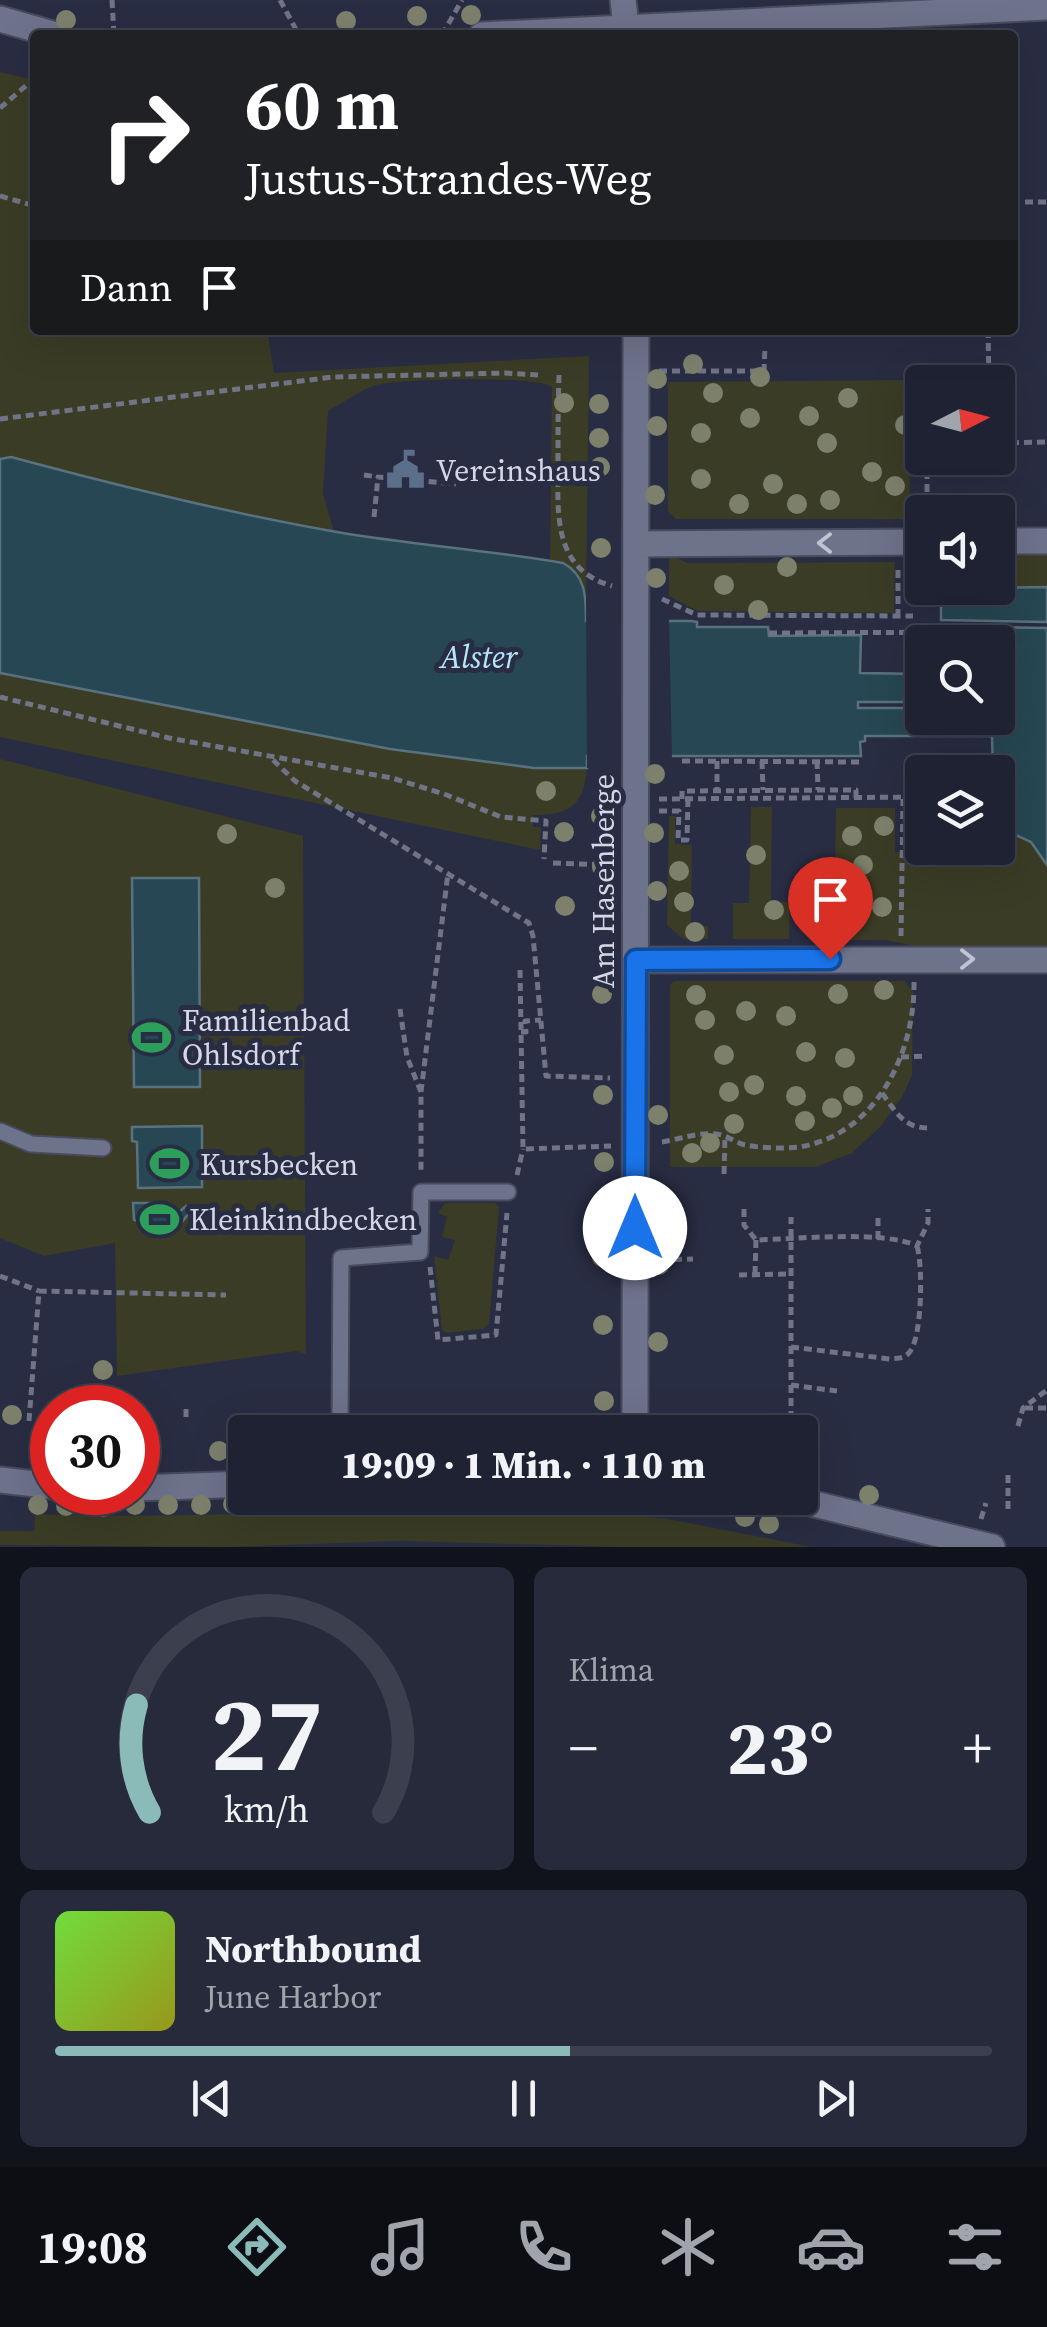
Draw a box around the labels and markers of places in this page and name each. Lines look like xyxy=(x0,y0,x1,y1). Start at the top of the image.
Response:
public building icon: Vereinshaus xyxy=(385,449,427,491)
place label: Vereinshaus xyxy=(436,450,601,491)
pin xyxy=(788,857,873,960)
place label: Familienbad Ohlsdorf xyxy=(182,1000,350,1075)
sports icon: Familienbad Ohlsdorf xyxy=(131,1016,173,1058)
sports icon: Kursbecken xyxy=(149,1143,191,1185)
place label: Kursbecken xyxy=(200,1144,358,1185)
sports icon: Kleinkindbecken xyxy=(138,1198,180,1240)
place label: Kleinkindbecken xyxy=(189,1199,417,1240)

